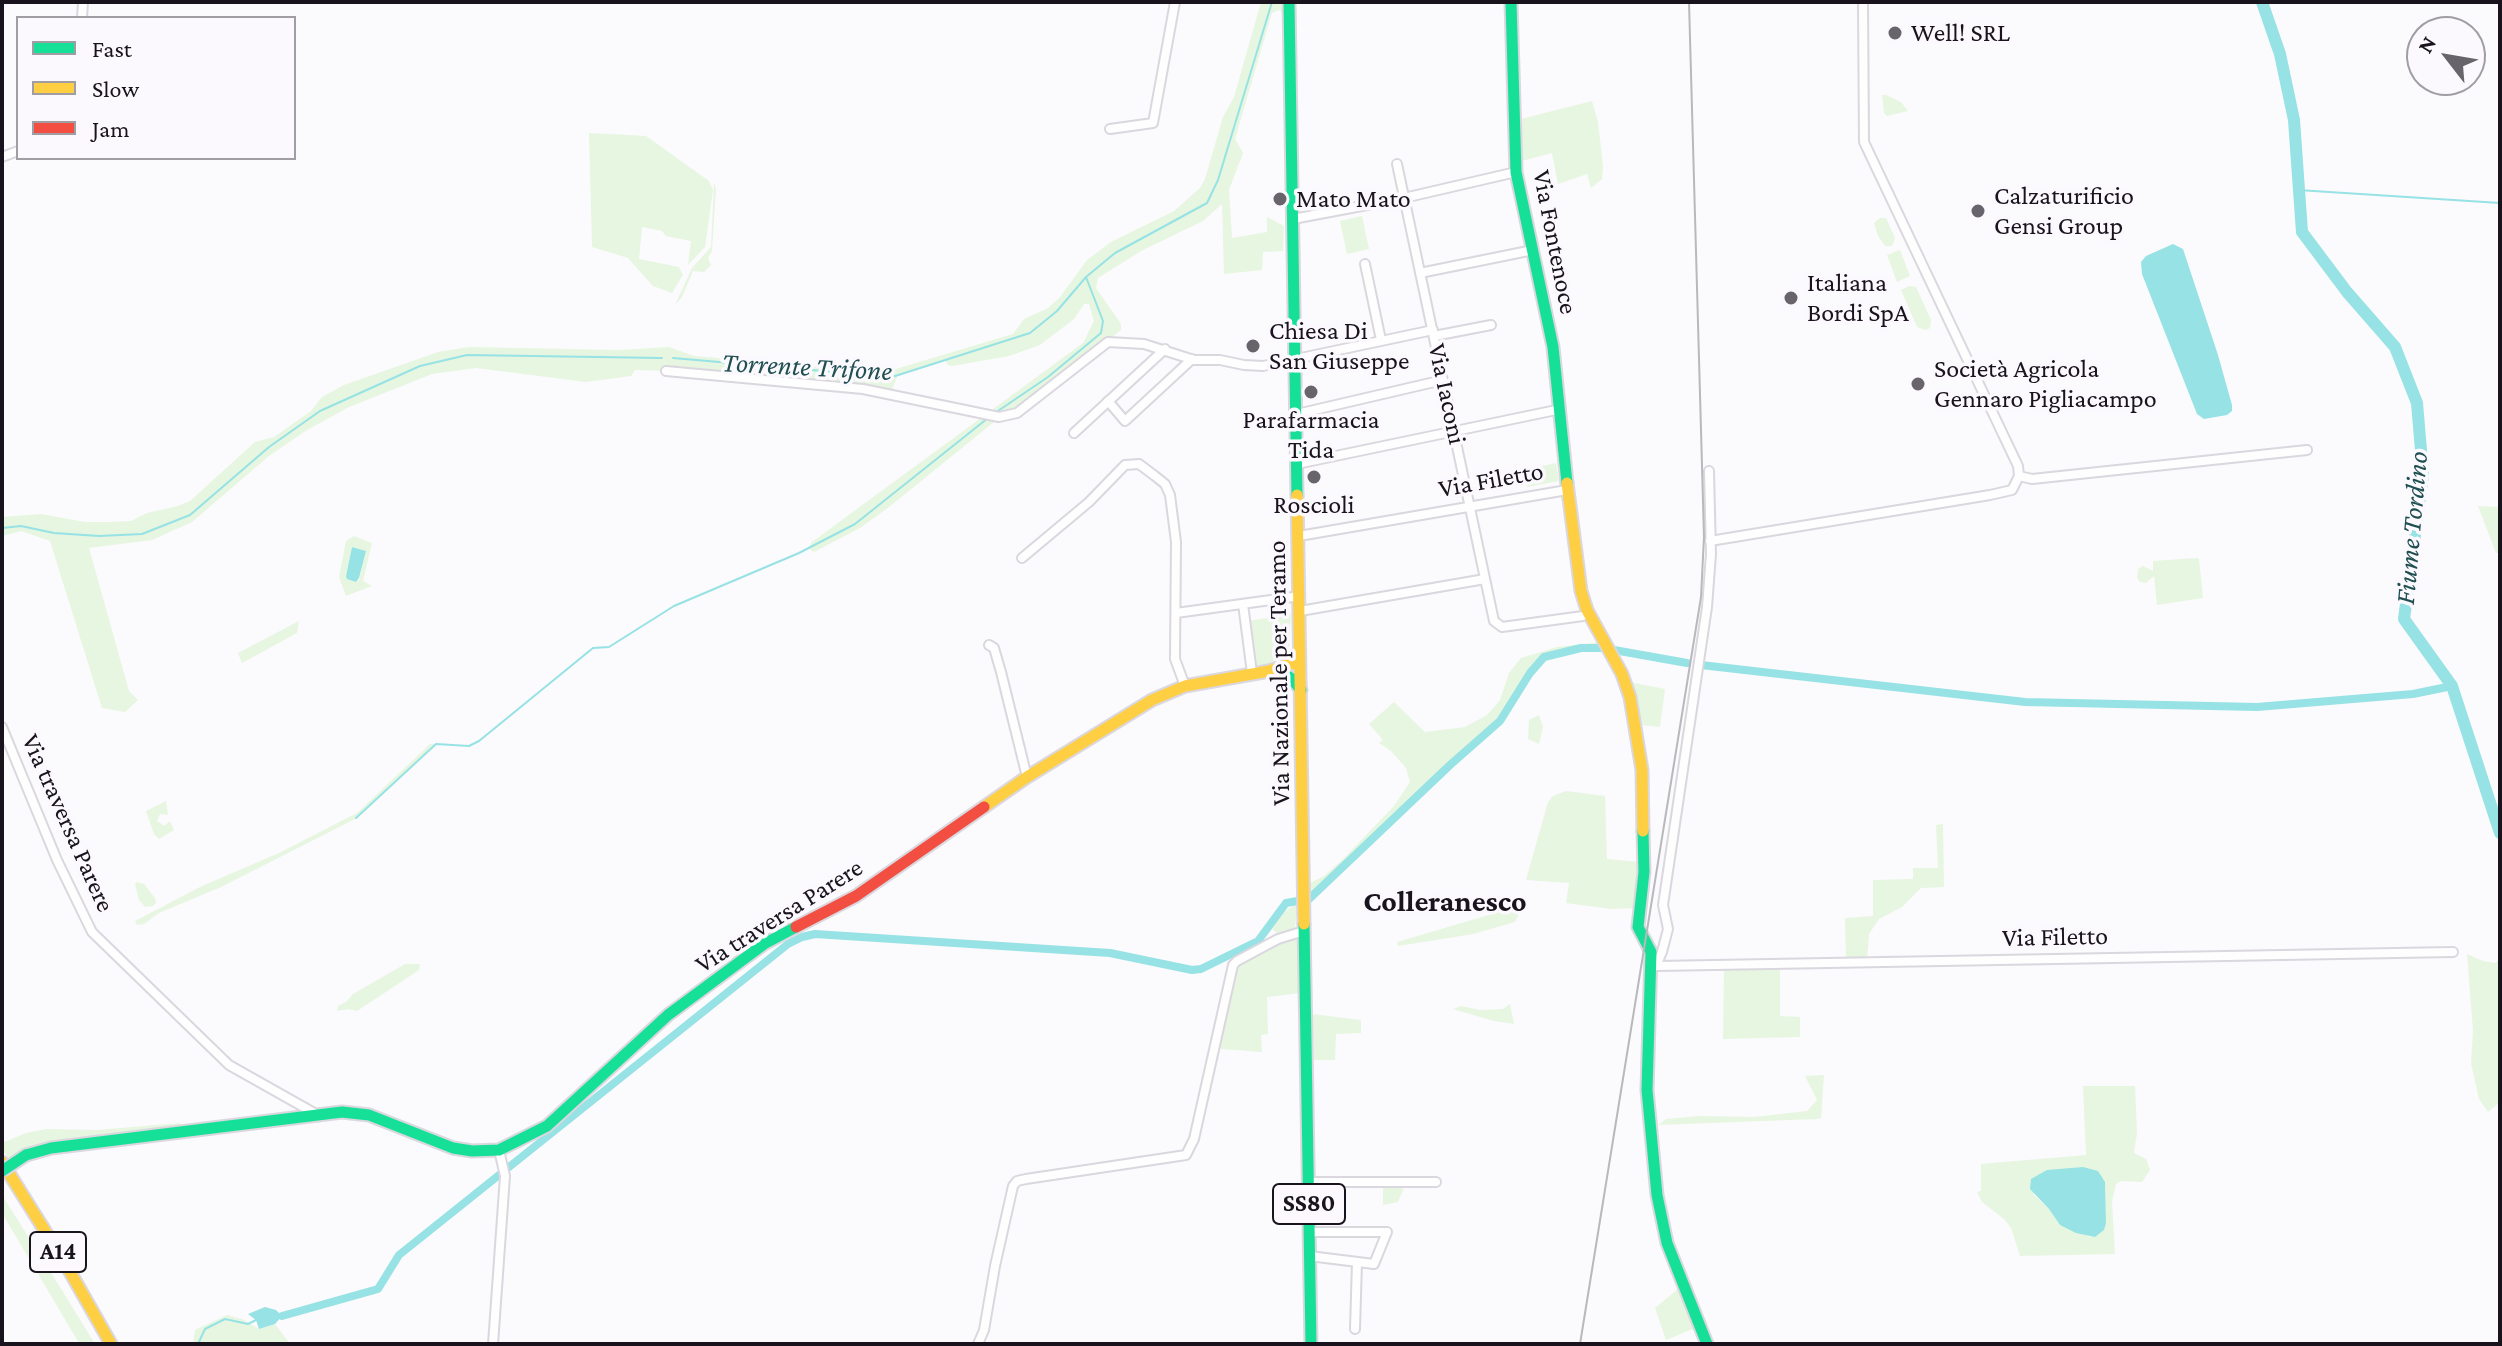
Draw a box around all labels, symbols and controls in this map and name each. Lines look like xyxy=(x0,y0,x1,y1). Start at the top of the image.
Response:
legend xyxy=(16,16,296,160)
north arrow xyxy=(2406,16,2486,96)
place label: Well! SRL xyxy=(1911,17,2010,49)
marker: Well! SRL xyxy=(1886,24,1904,42)
text: N xyxy=(2412,32,2441,57)
text: Fast xyxy=(92,35,132,62)
text: Slow xyxy=(92,75,139,102)
text: Jam xyxy=(92,115,130,142)
street label: Via Fontenoce xyxy=(1526,167,1584,317)
place label: Calzaturificio Gensi Group xyxy=(1994,180,2134,242)
place label: Mato Mato xyxy=(1296,183,1411,215)
marker: Mato Mato xyxy=(1271,190,1289,208)
marker: Calzaturificio Gensi Group xyxy=(1969,202,1987,220)
place label: Italiana Bordi SpA xyxy=(1807,267,1909,328)
marker: Italiana Bordi SpA xyxy=(1782,289,1800,307)
place label: Chiesa Di San Giuseppe xyxy=(1269,315,1409,376)
marker: Chiesa Di San Giuseppe xyxy=(1244,337,1262,355)
street label: Via Iaconi xyxy=(1421,341,1473,447)
water label: Torrente Trifone xyxy=(721,346,893,388)
place label: Società Agricola Gennaro Pigliacampo xyxy=(1934,353,2157,414)
marker: Società Agricola Gennaro Pigliacampo xyxy=(1909,375,1927,393)
marker: Parafarmacia Tida xyxy=(1302,383,1320,401)
place label: Parafarmacia Tida xyxy=(1242,404,1380,466)
water label: Fiume Tordino xyxy=(2389,450,2435,606)
street label: Via Filetto xyxy=(1436,455,1546,505)
marker: Roscioli xyxy=(1305,468,1323,486)
place label: Roscioli xyxy=(1273,489,1355,521)
street label: Via Nazionale per Teramo xyxy=(1261,540,1297,806)
street label: Via traversa Parere xyxy=(15,729,121,917)
street label: Via traversa Parere xyxy=(689,852,869,980)
district label: Colleranesco xyxy=(1363,884,1527,920)
street label: Via Filetto xyxy=(2002,920,2108,954)
road number: SS80 xyxy=(1273,1184,1345,1224)
road number: A14 xyxy=(30,1232,86,1272)

